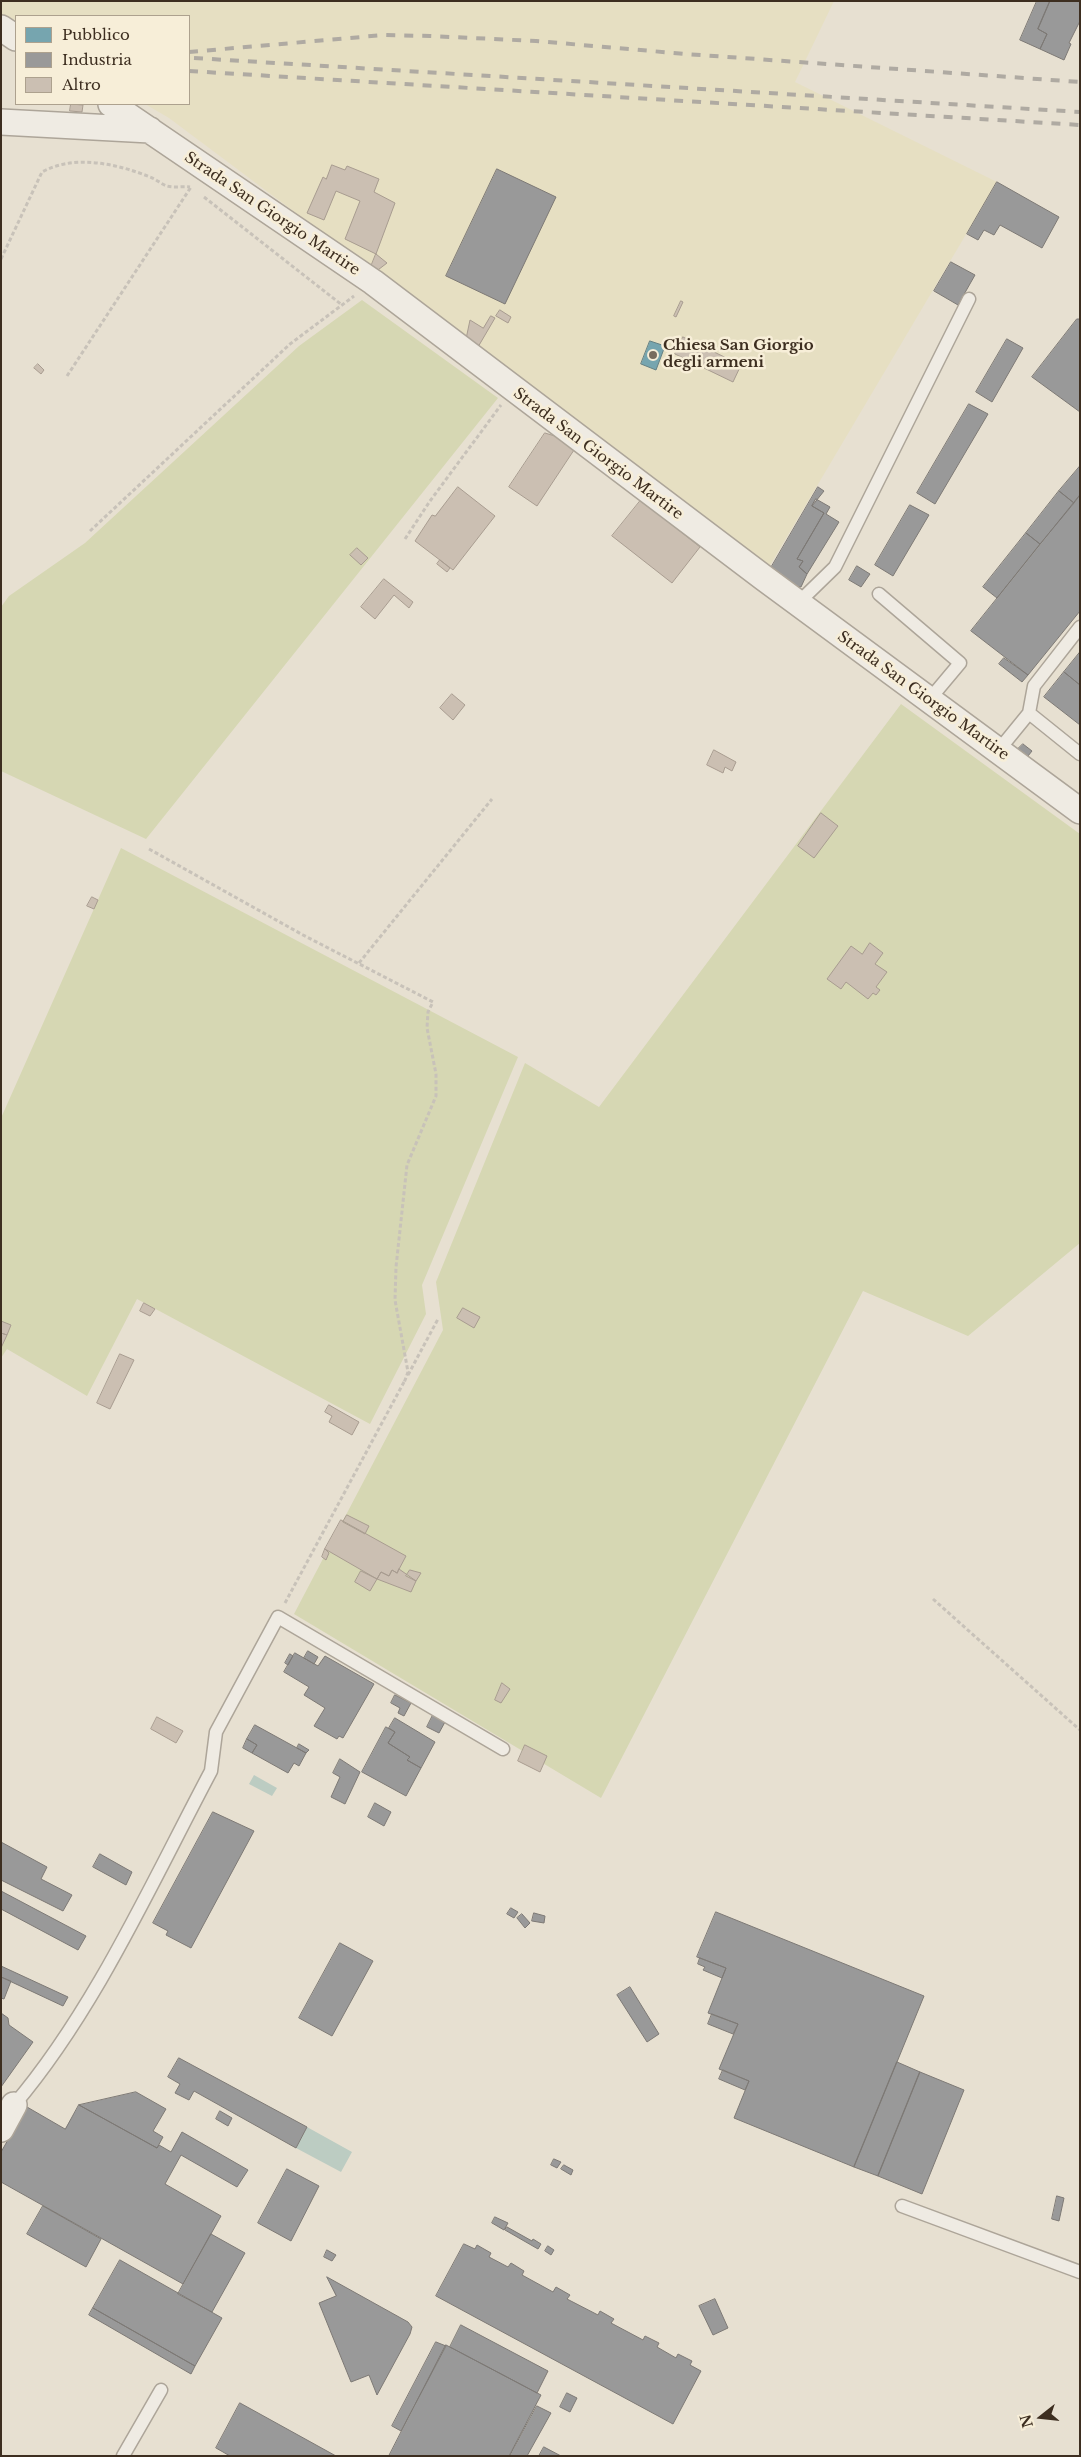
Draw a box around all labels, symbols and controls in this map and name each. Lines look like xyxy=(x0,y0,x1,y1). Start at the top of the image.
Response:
legend xyxy=(15,15,190,105)
text: Pubblico xyxy=(62,25,130,44)
text: Industria xyxy=(62,50,132,69)
text: Altro xyxy=(62,75,101,94)
street label: Strada San Giorgio Martire xyxy=(181,148,363,280)
place label: Chiesa San Giorgio degli armeni xyxy=(663,337,814,372)
marker: Chiesa San Giorgio degli armeni xyxy=(647,349,659,361)
street label: Strada San Giorgio Martire xyxy=(510,384,686,524)
street label: Strada San Giorgio Martire xyxy=(834,628,1012,764)
north arrow xyxy=(1016,2392,1066,2442)
text: N xyxy=(1016,2412,1037,2430)

